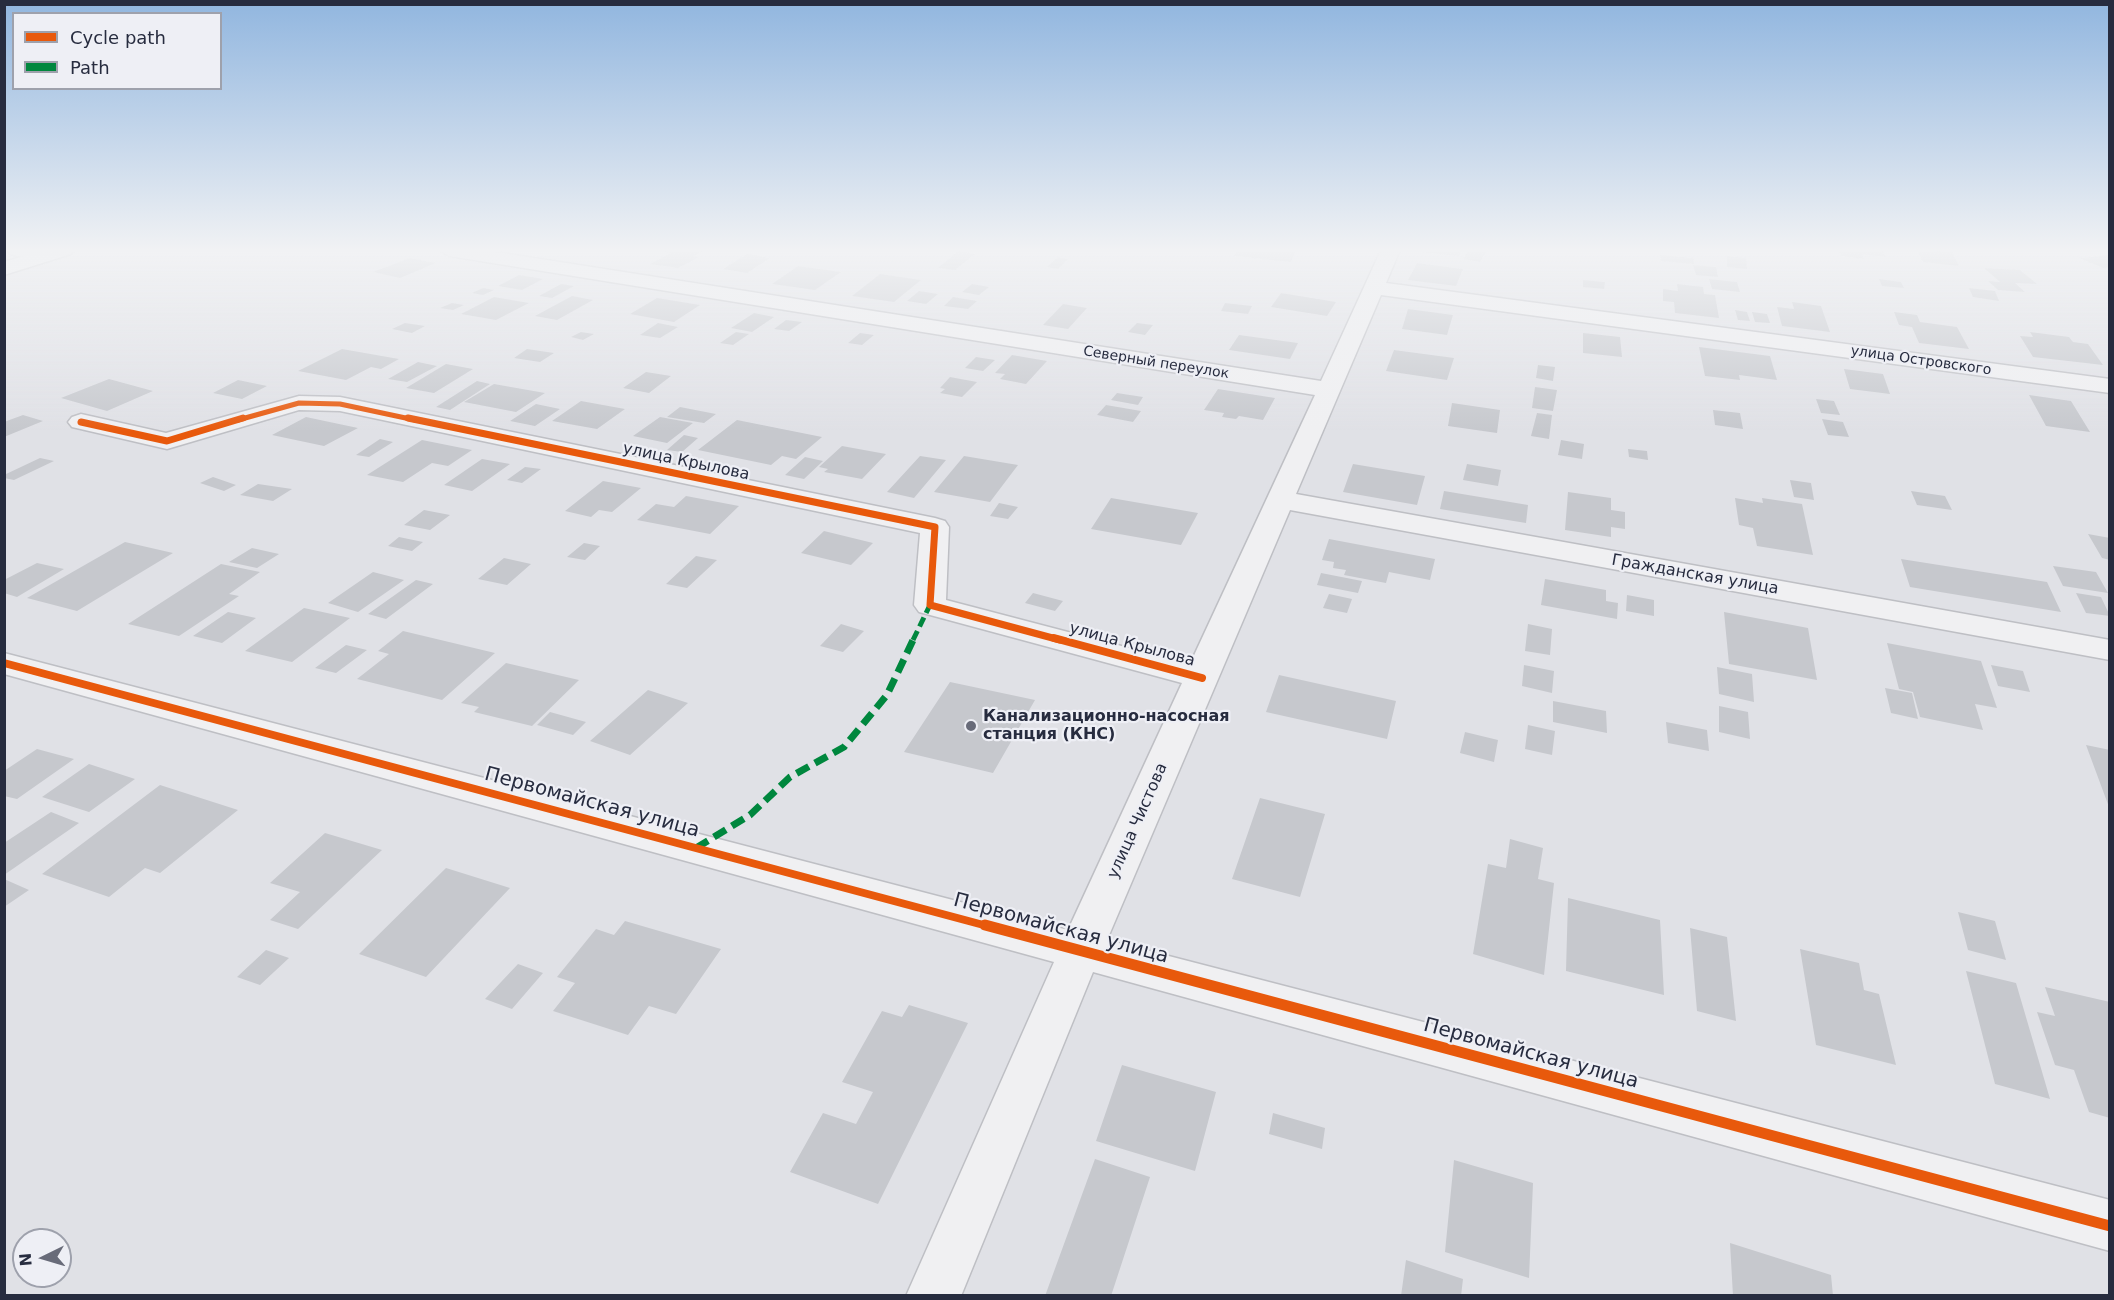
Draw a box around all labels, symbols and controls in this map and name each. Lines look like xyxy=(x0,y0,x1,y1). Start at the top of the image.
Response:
legend xyxy=(12,12,222,90)
text: Cycle path xyxy=(70,27,166,48)
text: Path xyxy=(70,57,110,78)
street label: Северный переулок xyxy=(1082,343,1230,383)
street label: улица Островского xyxy=(1849,343,1993,379)
street label: улица Крылова xyxy=(621,439,751,485)
street label: Гражданская улица xyxy=(1610,551,1780,599)
street label: улица Крылова xyxy=(1067,619,1197,671)
place label: Канализационно-насосная станция (КНС) xyxy=(983,707,1229,745)
marker: Канализационно-насосная станция (КНС) xyxy=(964,719,978,733)
street label: улица Чистова xyxy=(1104,760,1172,882)
street label: Первомайская улица xyxy=(482,763,702,843)
street label: Первомайская улица xyxy=(951,889,1171,969)
street label: Первомайская улица xyxy=(1421,1014,1641,1094)
north arrow xyxy=(12,1228,72,1288)
text: N xyxy=(16,1252,36,1267)

